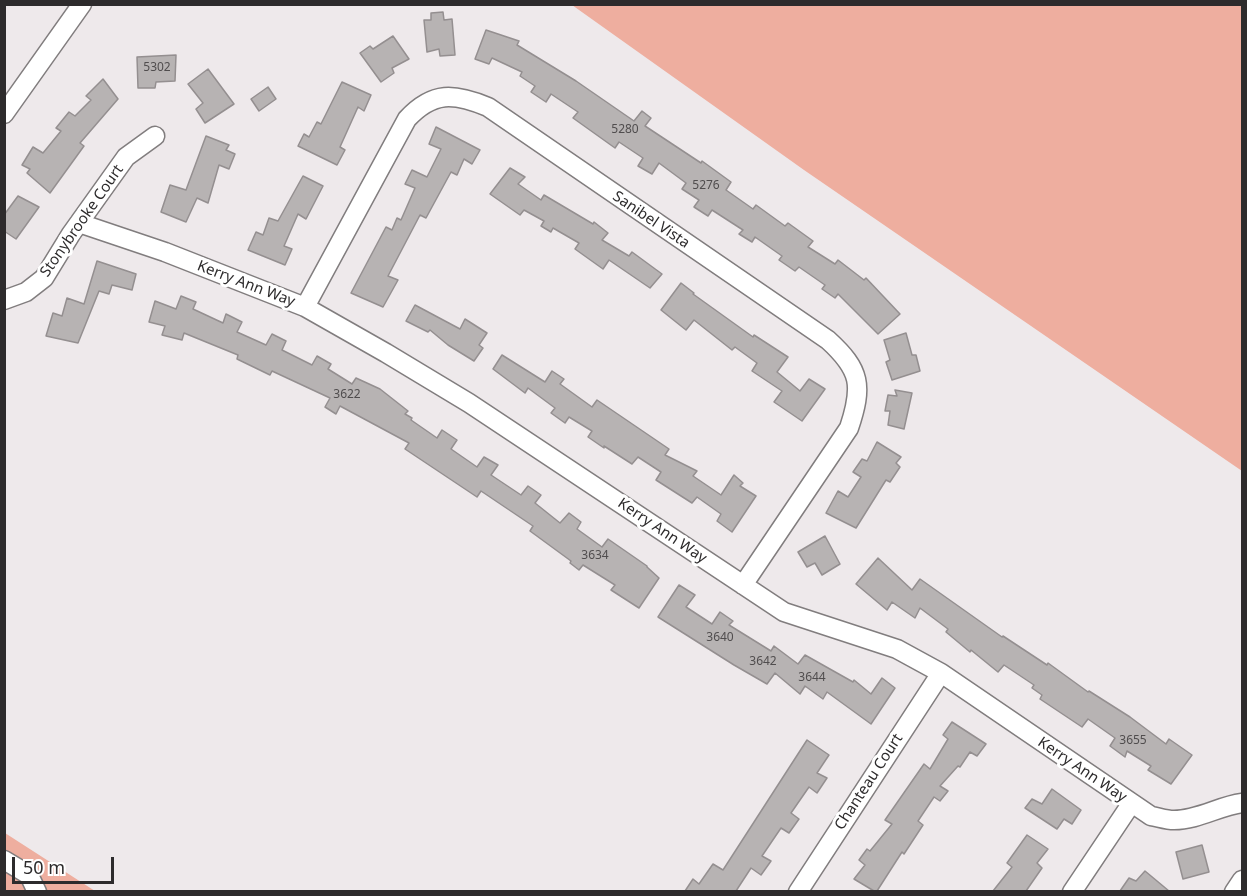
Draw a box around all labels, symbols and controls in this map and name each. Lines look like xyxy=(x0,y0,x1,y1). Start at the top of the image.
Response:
house number: 5302 xyxy=(143,61,171,75)
house number: 5280 xyxy=(611,123,639,137)
street label: Stonybrooke Court xyxy=(37,161,127,281)
house number: 5276 xyxy=(692,179,720,193)
street label: Sanibel Vista xyxy=(609,188,693,252)
street label: Kerry Ann Way xyxy=(194,257,298,311)
house number: 3622 xyxy=(333,388,361,402)
street label: Kerry Ann Way xyxy=(614,495,710,567)
house number: 3634 xyxy=(581,549,609,563)
house number: 3640 xyxy=(706,631,734,645)
house number: 3642 xyxy=(749,655,777,669)
house number: 3644 xyxy=(798,671,826,685)
street label: Chanteau Court xyxy=(831,730,907,834)
street label: Kerry Ann Way xyxy=(1034,734,1130,806)
house number: 3655 xyxy=(1119,734,1147,748)
scale bar xyxy=(15,845,117,883)
text: 50 m xyxy=(23,855,65,879)

